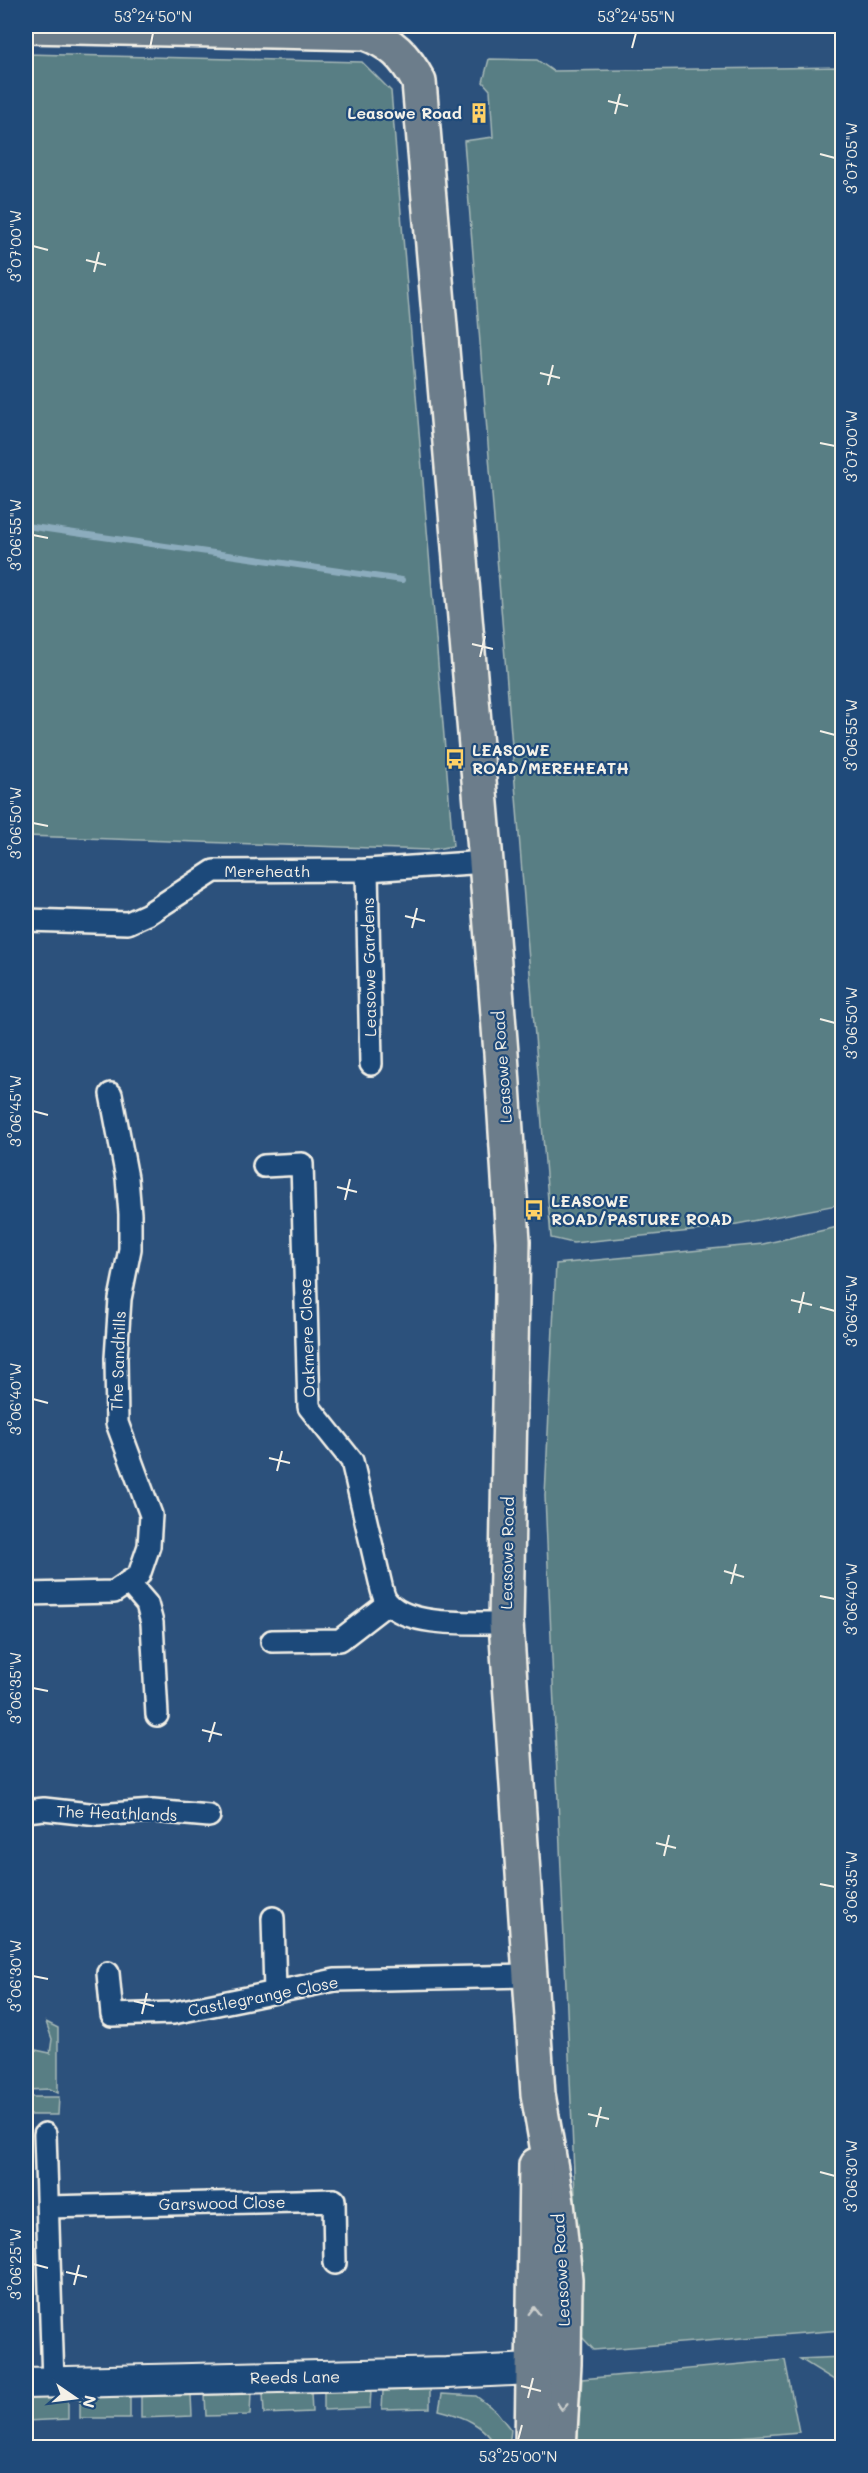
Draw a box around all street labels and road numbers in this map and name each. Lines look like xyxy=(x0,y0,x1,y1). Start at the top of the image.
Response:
street label: Mereheath xyxy=(224,860,310,881)
street label: Leasowe Gardens xyxy=(357,897,380,1037)
street label: Leasowe Road xyxy=(487,1010,516,1124)
street label: Oakmere Close xyxy=(294,1278,319,1398)
street label: The Sandhills xyxy=(105,1310,130,1412)
street label: Leasowe Road xyxy=(495,1496,518,1610)
street label: The Heathlands xyxy=(56,1800,178,1825)
street label: Castlegrange Close xyxy=(186,1971,340,2020)
street label: Garswood Close xyxy=(158,2191,286,2214)
street label: Leasowe Road xyxy=(547,2213,574,2327)
street label: Reeds Lane xyxy=(250,2365,340,2388)

